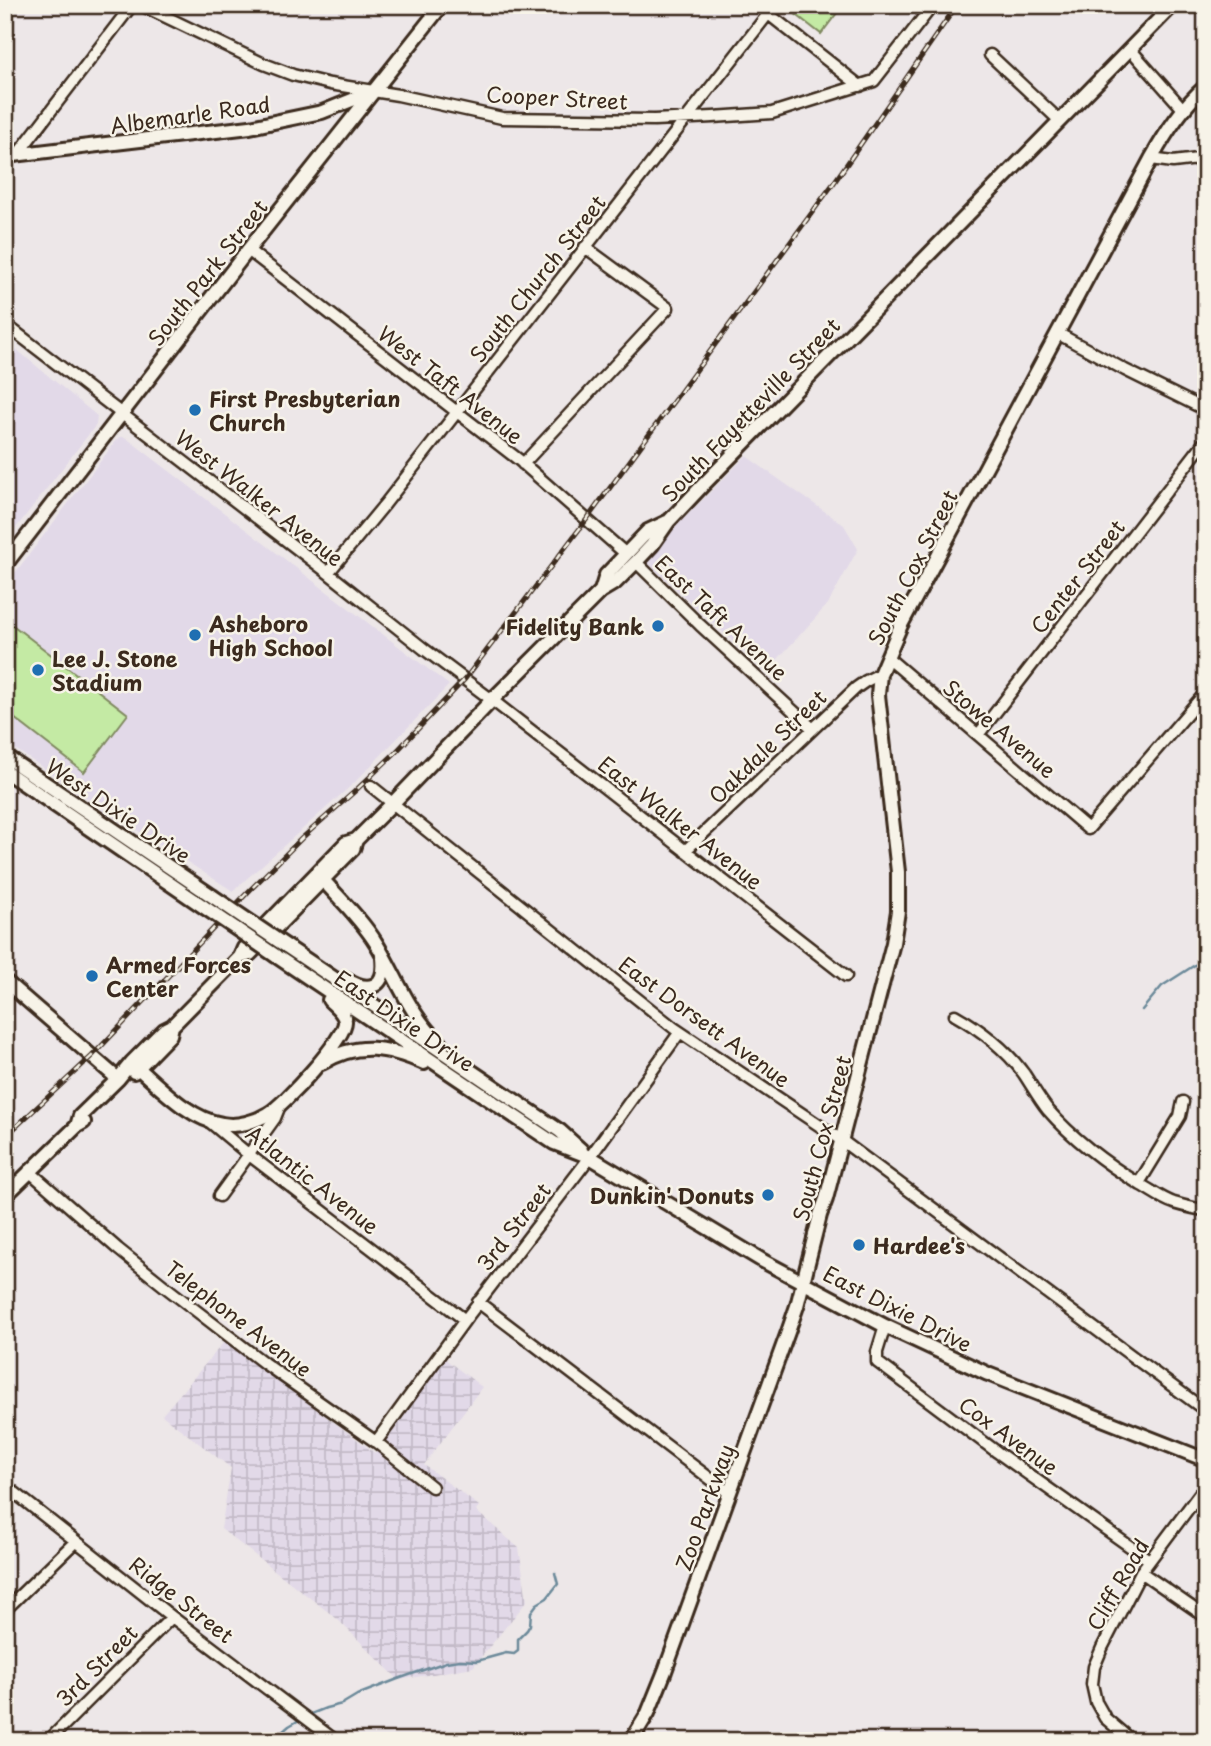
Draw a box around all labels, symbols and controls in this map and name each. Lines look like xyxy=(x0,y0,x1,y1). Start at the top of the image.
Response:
street label: Cooper Street xyxy=(485,77,629,117)
street label: Albemarle Road xyxy=(108,87,272,141)
street label: South Church Street xyxy=(461,187,613,369)
street label: South Park Street xyxy=(140,192,274,352)
street label: South Fayetteville Street xyxy=(653,310,847,508)
street label: West Taft Avenue xyxy=(372,317,530,451)
place label: First Presbyterian Church xyxy=(209,382,400,438)
marker: First Presbyterian Church xyxy=(187,402,203,418)
street label: West Walker Avenue xyxy=(169,421,351,573)
street label: South Cox Street xyxy=(859,484,965,650)
street label: Center Street xyxy=(1022,512,1132,640)
street label: East Taft Avenue xyxy=(648,547,796,687)
place label: Asheboro High School xyxy=(208,607,333,663)
place label: Fidelity Bank xyxy=(506,610,644,642)
marker: Fidelity Bank xyxy=(650,618,666,634)
marker: Asheboro High School xyxy=(187,627,203,643)
place label: Lee J. Stone Stadium xyxy=(52,642,178,698)
marker: Lee J. Stone Stadium xyxy=(30,662,46,678)
street label: Stowe Avenue xyxy=(937,671,1063,785)
street label: Oakdale Street xyxy=(701,681,833,811)
street label: East Walker Avenue xyxy=(592,748,770,896)
street label: West Dixie Drive xyxy=(40,750,198,870)
place label: Armed Forces Center xyxy=(106,948,251,1004)
street label: East Dorsett Avenue xyxy=(613,948,797,1094)
street label: East Dixie Drive xyxy=(329,961,481,1079)
marker: Armed Forces Center xyxy=(84,968,100,984)
street label: South Cox Street xyxy=(783,1052,859,1224)
street label: Atlantic Avenue xyxy=(240,1117,386,1241)
street label: 3rd Street xyxy=(468,1175,558,1277)
place label: Dunkin' Donuts xyxy=(590,1179,754,1211)
marker: Dunkin' Donuts xyxy=(760,1187,776,1203)
place label: Hardee's xyxy=(873,1229,965,1261)
marker: Hardee's xyxy=(851,1237,867,1253)
street label: Telephone Avenue xyxy=(159,1252,319,1384)
street label: East Dixie Drive xyxy=(818,1257,978,1359)
street label: Cox Avenue xyxy=(953,1388,1065,1482)
street label: Zoo Parkway xyxy=(666,1439,742,1575)
street label: Cliff Road xyxy=(1078,1532,1156,1636)
street label: Ridge Street xyxy=(123,1548,241,1650)
street label: 3rd Street xyxy=(48,1617,144,1713)

